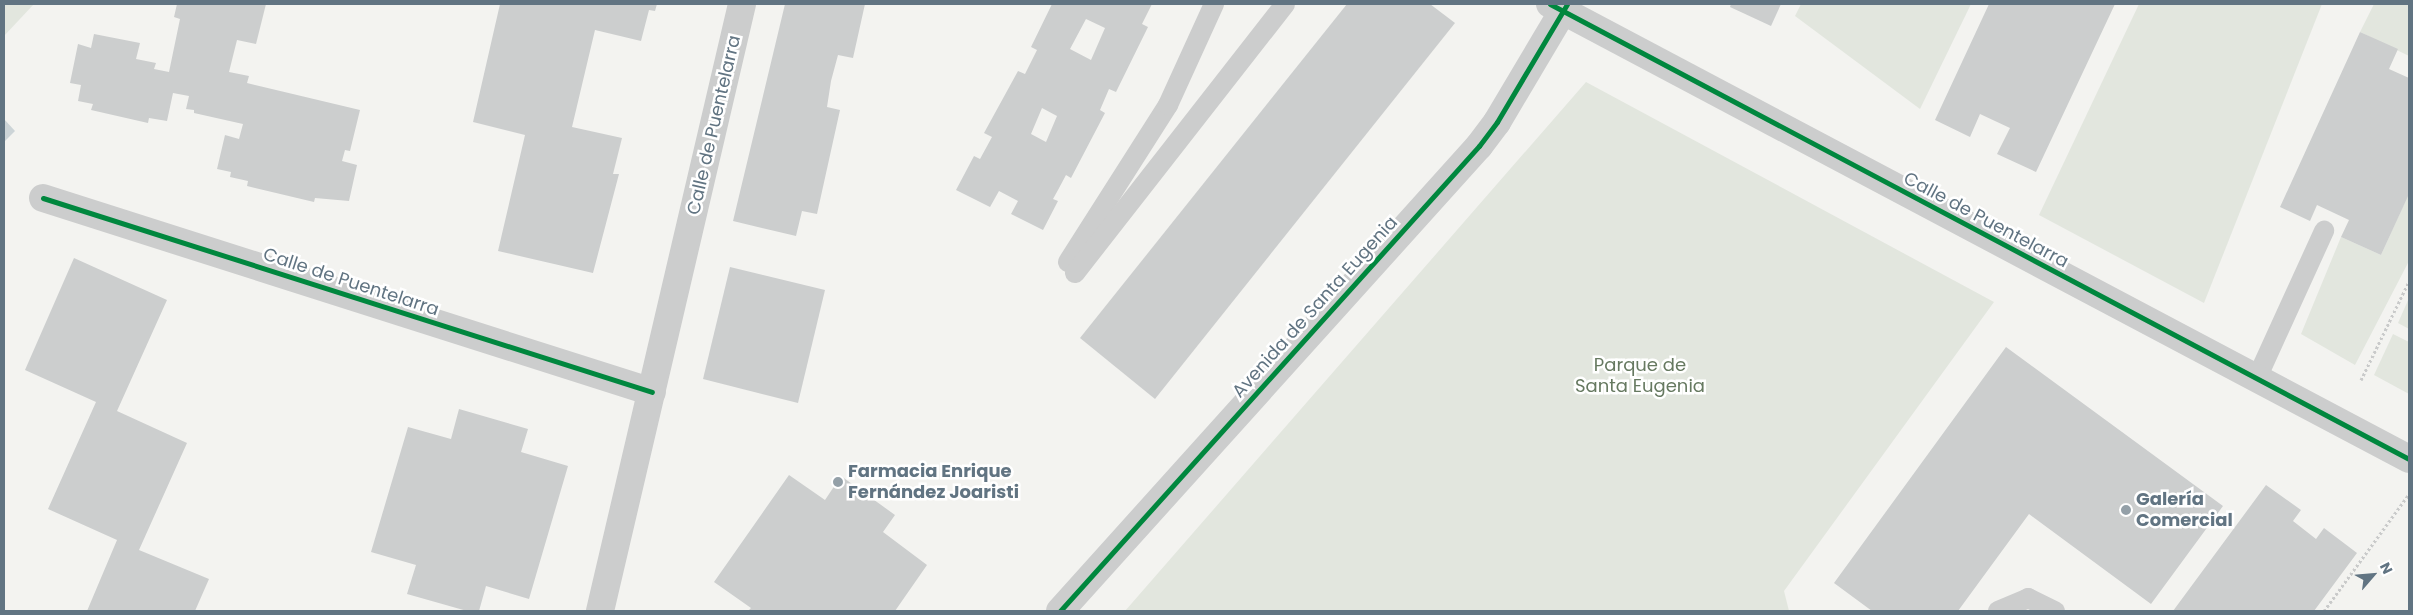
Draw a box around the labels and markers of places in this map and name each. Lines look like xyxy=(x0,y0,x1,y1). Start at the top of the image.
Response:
place label: Farmacia Enrique Fernández Joaristi xyxy=(848,461,1019,504)
marker: Farmacia Enrique Fernández Joaristi xyxy=(832,476,844,488)
place label: Galería Comercial xyxy=(2136,489,2233,532)
marker: Galería Comercial xyxy=(2120,504,2132,516)

